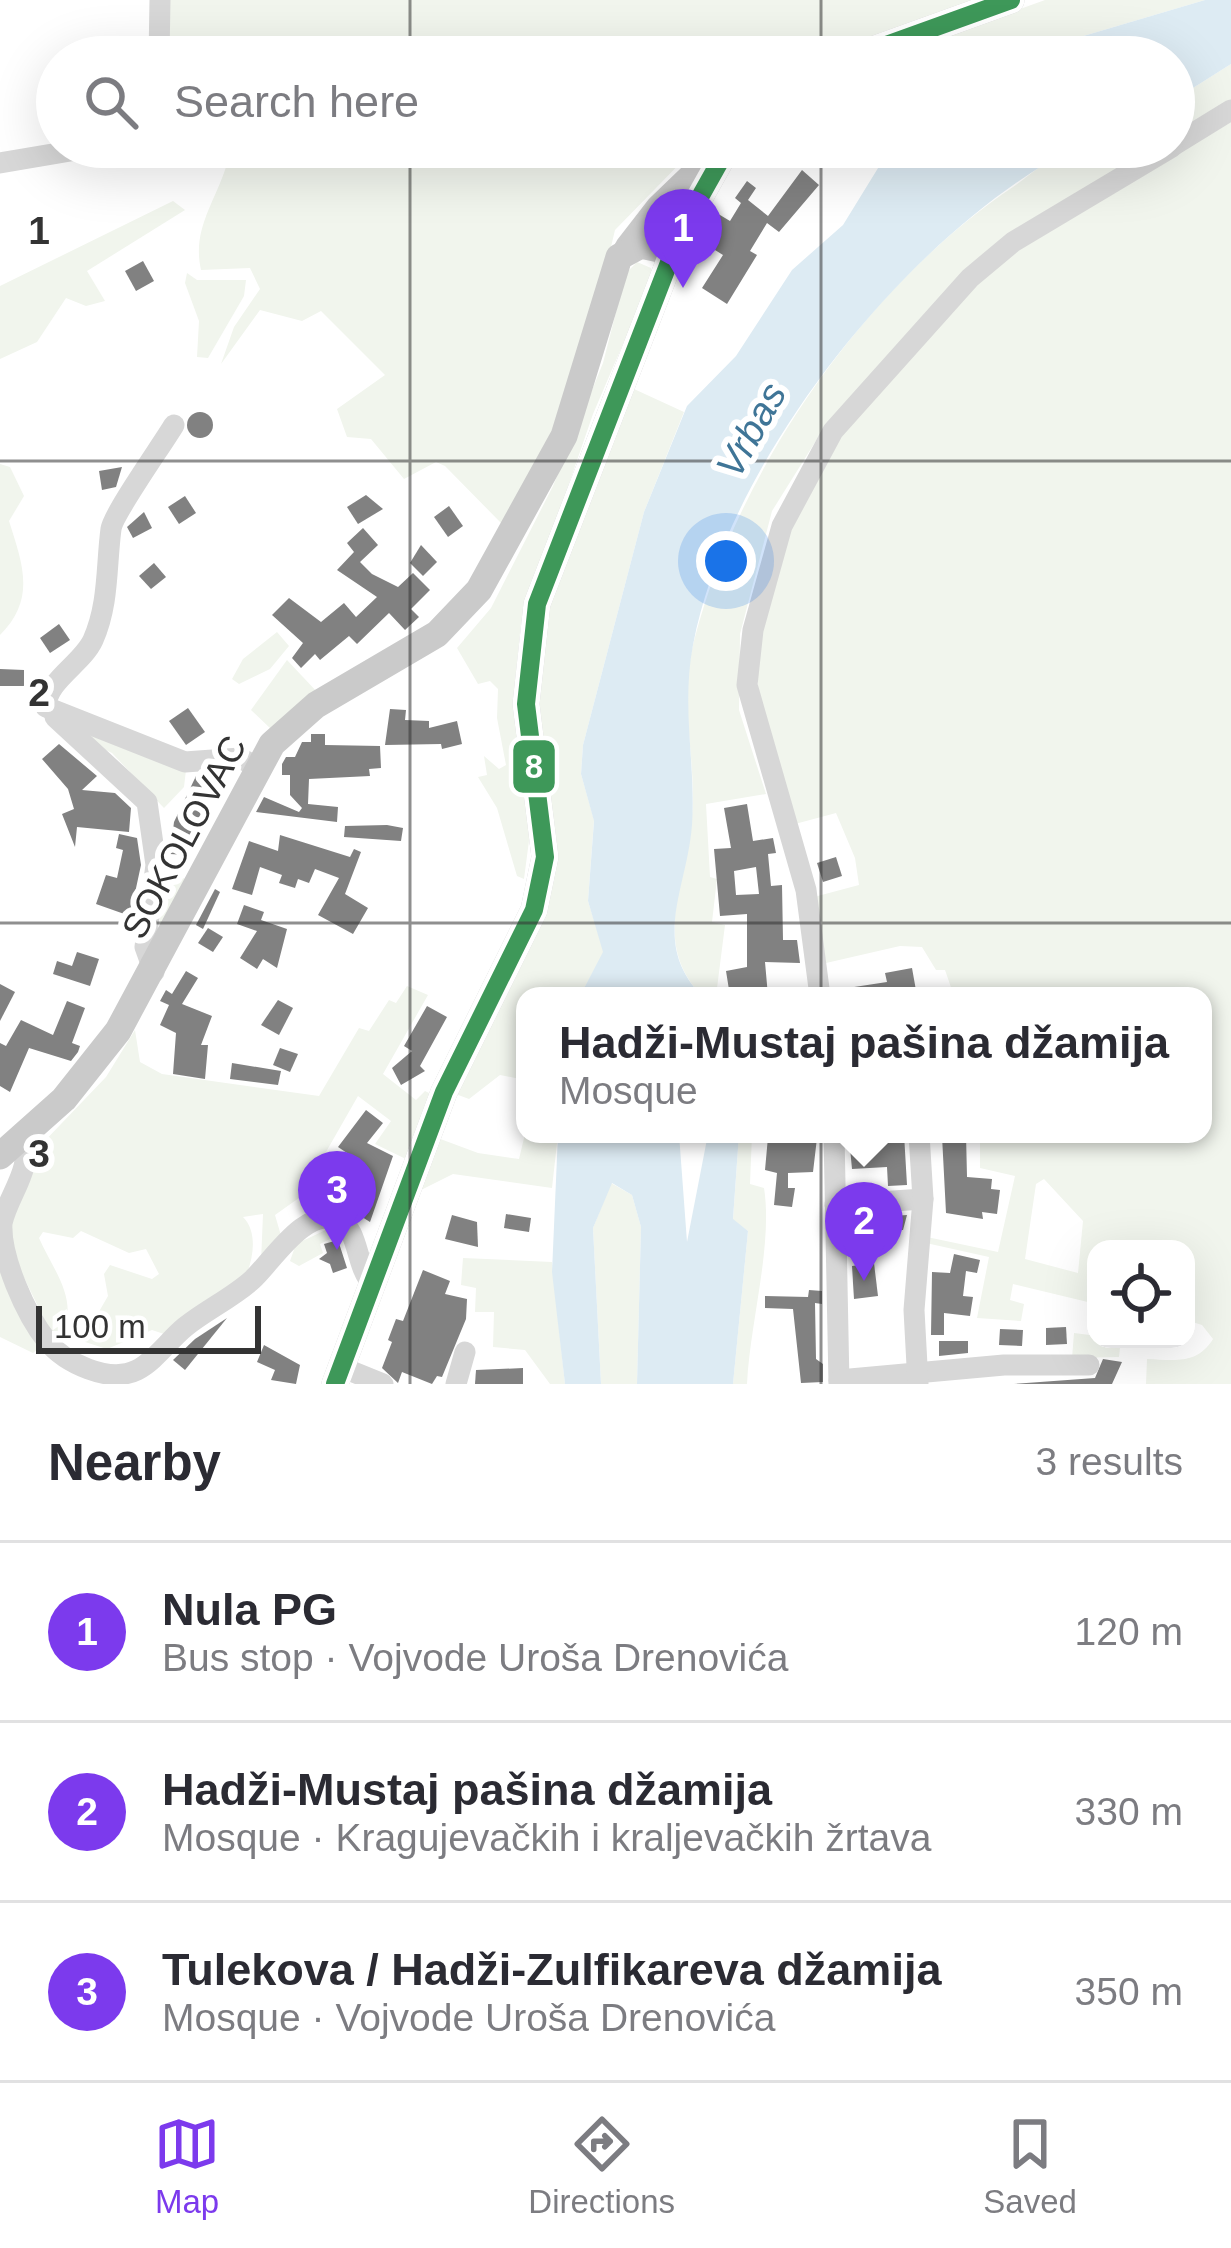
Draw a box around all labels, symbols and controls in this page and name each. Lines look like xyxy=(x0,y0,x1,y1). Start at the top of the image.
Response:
search box xyxy=(36,36,1195,168)
icon: search xyxy=(78,69,144,135)
text: Search here xyxy=(174,76,419,127)
pin: 1 xyxy=(644,189,722,288)
text: 1 xyxy=(28,209,50,252)
water label: Vrbas xyxy=(708,375,794,485)
your location xyxy=(696,531,756,591)
text: 2 xyxy=(28,671,50,714)
street label: SOKOLOVAC xyxy=(113,729,255,945)
line badge: 8 xyxy=(511,738,557,795)
text: 8 xyxy=(525,748,543,785)
popup xyxy=(516,987,1212,1143)
text: Hadži-Mustaj pašina džamija xyxy=(559,1017,1169,1068)
text: Mosque xyxy=(559,1069,698,1112)
text: 3 xyxy=(28,1132,50,1175)
pin: 3 xyxy=(298,1151,376,1250)
pin: 2 xyxy=(825,1182,903,1281)
map controls xyxy=(1087,1240,1195,1348)
button: locate xyxy=(1087,1240,1195,1348)
scale bar xyxy=(36,1300,261,1353)
text: 100 m xyxy=(54,1308,146,1345)
text: Nearby xyxy=(48,1434,221,1491)
text: 3 results xyxy=(1036,1440,1183,1483)
text: Nula PG xyxy=(162,1584,337,1635)
text: 1 xyxy=(76,1610,98,1653)
text: 120 m xyxy=(1075,1610,1183,1653)
text: Bus stop · Vojvode Uroša Drenovića xyxy=(162,1636,788,1679)
text: Hadži-Mustaj pašina džamija xyxy=(162,1764,772,1815)
text: 2 xyxy=(76,1790,98,1833)
text: 330 m xyxy=(1075,1790,1183,1833)
text: Mosque · Kragujevačkih i kraljevačkih žrtava xyxy=(162,1816,932,1859)
text: Tulekova / Hadži-Zulfikareva džamija xyxy=(162,1944,941,1995)
text: 3 xyxy=(76,1970,98,2013)
text: 350 m xyxy=(1075,1970,1183,2013)
text: Mosque · Vojvode Uroša Drenovića xyxy=(162,1996,775,2039)
tab: Map xyxy=(154,2111,220,2221)
tab: Directions xyxy=(528,2111,675,2221)
tab: Saved xyxy=(983,2111,1077,2221)

